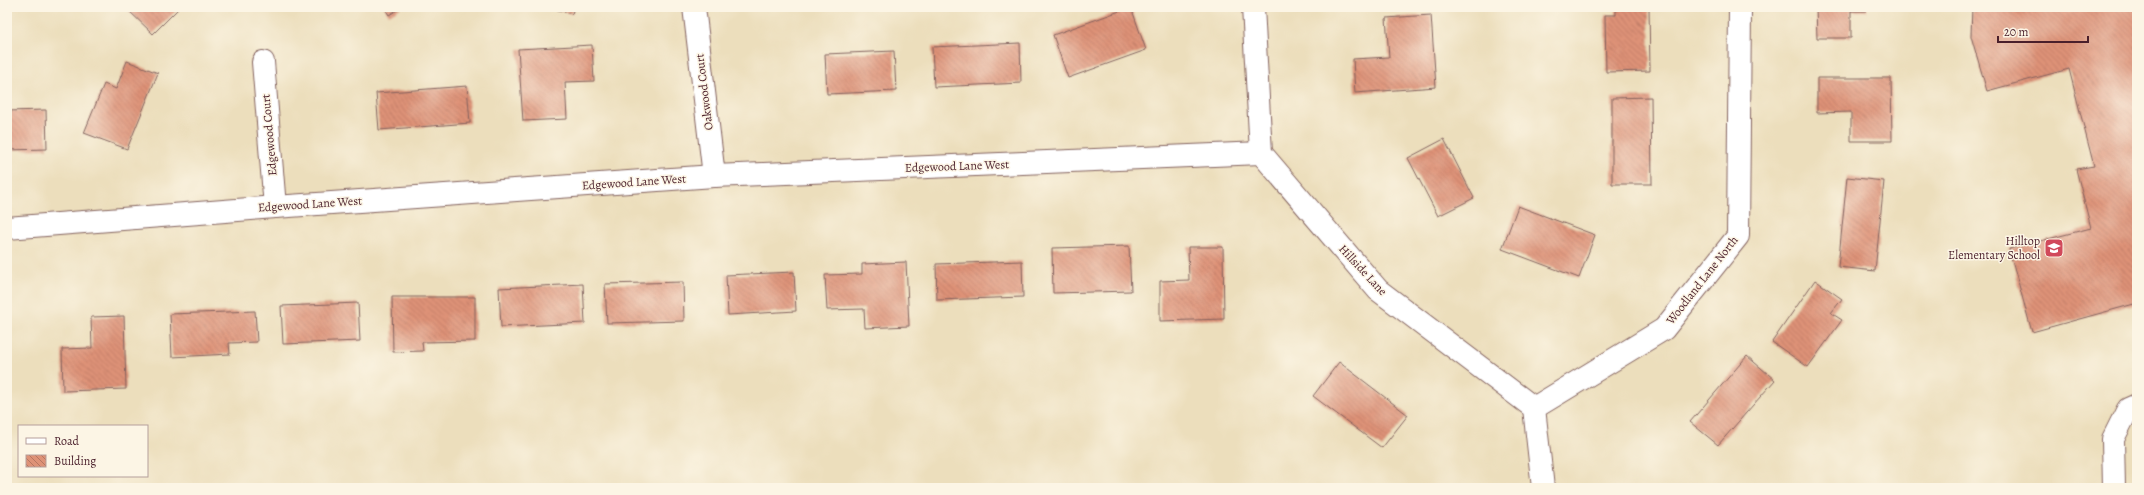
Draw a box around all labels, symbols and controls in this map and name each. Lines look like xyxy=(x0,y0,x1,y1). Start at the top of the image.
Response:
scale bar xyxy=(1998,18,2088,44)
text: 20 m xyxy=(2004,24,2028,40)
street label: Oakwood Court xyxy=(691,53,717,131)
street label: Edgewood Court xyxy=(257,93,281,177)
street label: Edgewood Lane West xyxy=(905,156,1009,176)
street label: Edgewood Lane West xyxy=(582,170,687,194)
street label: Edgewood Lane West xyxy=(258,192,363,216)
street label: Woodland Lane North xyxy=(1662,232,1742,328)
place label: Hilltop Elementary School xyxy=(1948,233,2040,263)
school or university icon: Hilltop Elementary School xyxy=(2043,237,2065,259)
street label: Hillside Lane xyxy=(1335,241,1391,299)
legend xyxy=(18,425,148,477)
text: Road xyxy=(54,433,80,449)
text: Building xyxy=(54,453,96,469)

